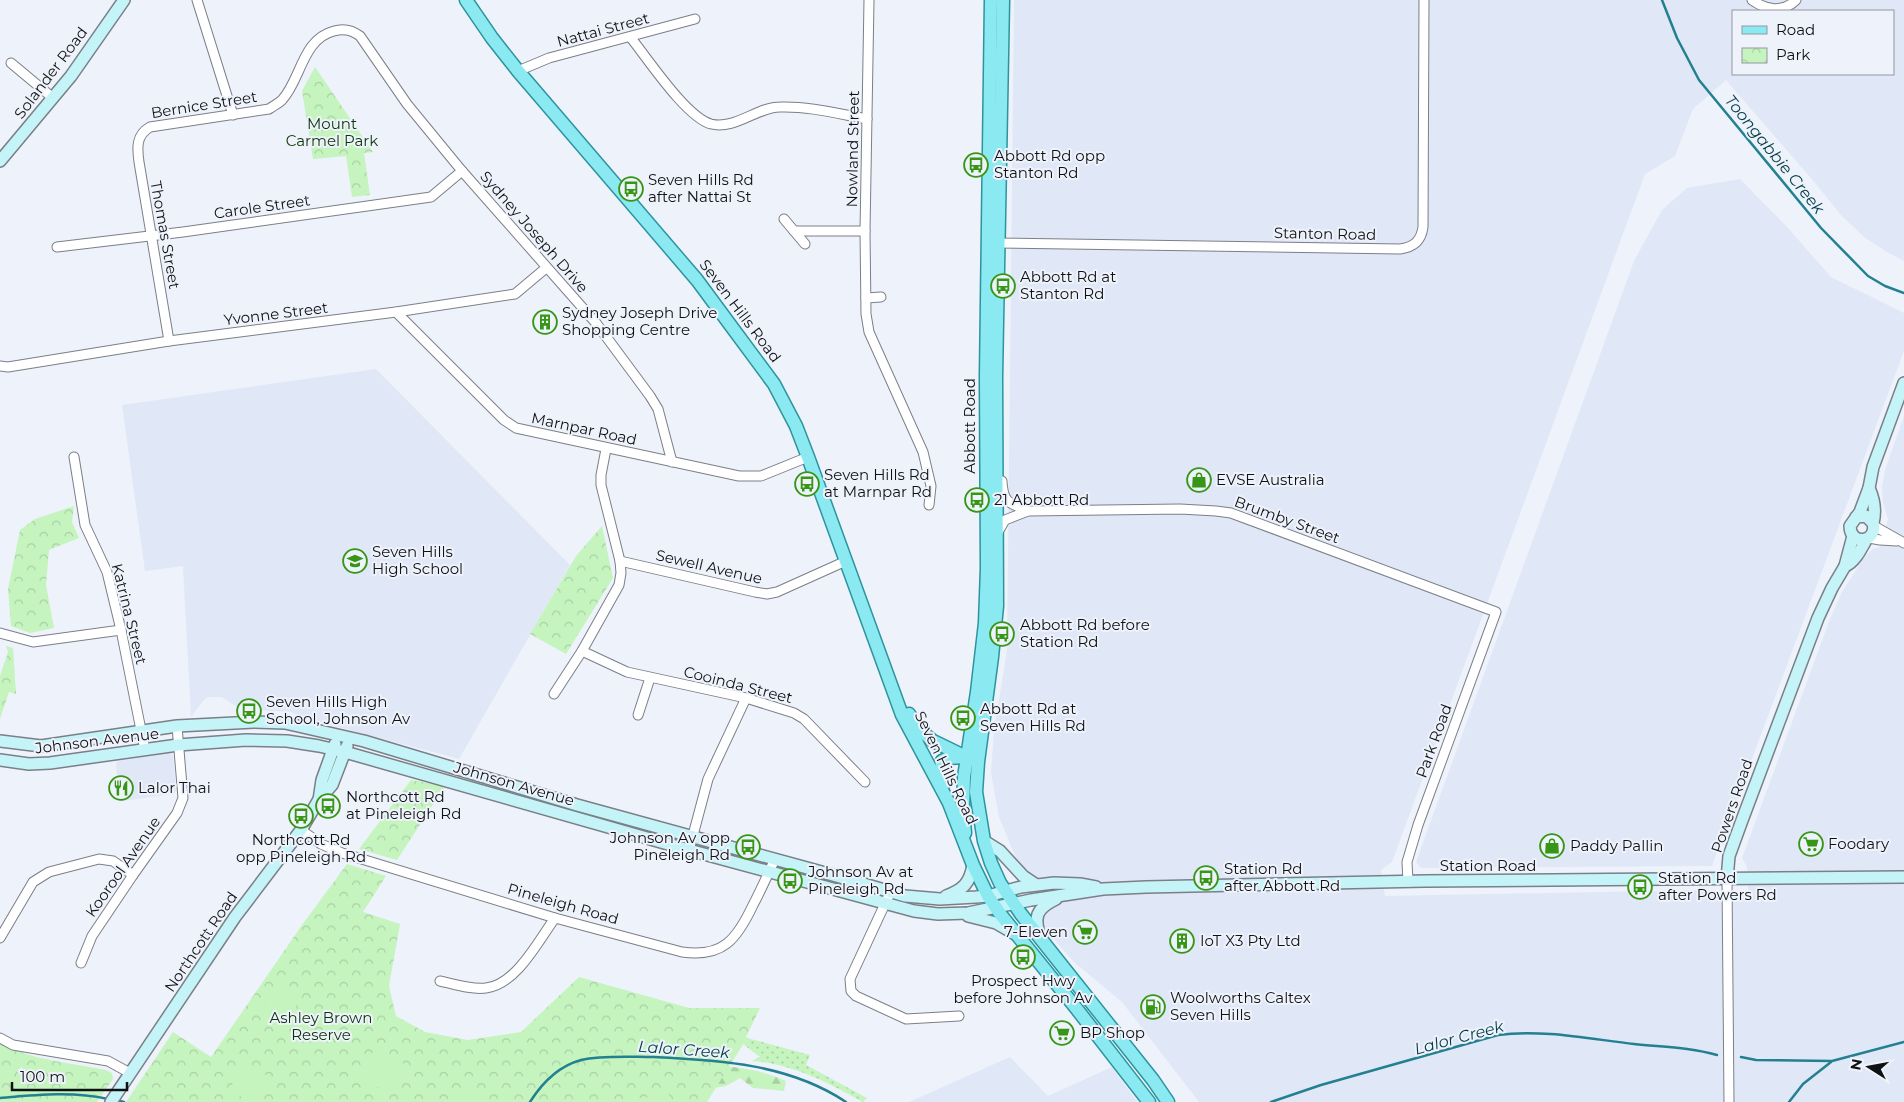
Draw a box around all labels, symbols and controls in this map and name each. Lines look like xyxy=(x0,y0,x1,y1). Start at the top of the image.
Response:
street label: Nattai Street xyxy=(555,8,651,51)
legend xyxy=(1732,10,1894,75)
text: Road xyxy=(1776,20,1815,39)
street label: Solander Road xyxy=(10,23,91,122)
text: Park xyxy=(1776,45,1810,64)
street label: Bernice Street xyxy=(150,87,258,122)
street label: Nowland Street xyxy=(842,90,863,208)
water label: Toongabbie Creek xyxy=(1721,91,1829,219)
park label: Mount Carmel Park xyxy=(286,114,378,150)
place label: Abbott Rd opp Stanton Rd xyxy=(994,146,1105,182)
bus stop icon: Abbott Rd opp Stanton Rd xyxy=(963,152,989,178)
street label: Sydney Joseph Drive xyxy=(476,167,592,297)
place label: Seven Hills Rd after Nattai St xyxy=(648,170,754,206)
bus stop icon: Seven Hills Rd after Nattai St xyxy=(618,176,644,202)
street label: Thomas Street xyxy=(147,179,184,290)
street label: Carole Street xyxy=(213,190,311,223)
street label: Stanton Road xyxy=(1274,223,1376,244)
street label: Seven Hills Road xyxy=(696,255,785,366)
place label: Abbott Rd at Stanton Rd xyxy=(1020,267,1116,303)
bus stop icon: Abbott Rd at Stanton Rd xyxy=(990,273,1016,299)
street label: Yvonne Street xyxy=(223,298,329,329)
place label: Sydney Joseph Drive Shopping Centre xyxy=(562,303,717,339)
building icon: Sydney Joseph Drive Shopping Centre xyxy=(532,309,558,335)
street label: Abbott Road xyxy=(960,378,979,474)
street label: Marnpar Road xyxy=(530,408,639,449)
place label: Seven Hills Rd at Marnpar Rd xyxy=(824,465,932,501)
shop icon: EVSE Australia xyxy=(1186,467,1212,493)
place label: EVSE Australia xyxy=(1216,470,1325,489)
bus stop icon: Seven Hills Rd at Marnpar Rd xyxy=(794,471,820,497)
bus stop icon: 21 Abbott Rd xyxy=(964,487,990,513)
place label: 21 Abbott Rd xyxy=(994,490,1089,509)
street label: Brumby Street xyxy=(1232,492,1342,547)
place label: Seven Hills High School xyxy=(372,542,463,578)
street label: Sewell Avenue xyxy=(654,545,764,588)
school or university icon: Seven Hills High School xyxy=(342,548,368,574)
street label: Katrina Street xyxy=(108,561,151,666)
place label: Abbott Rd before Station Rd xyxy=(1020,615,1150,651)
bus stop icon: Abbott Rd before Station Rd xyxy=(989,621,1015,647)
street label: Cooinda Street xyxy=(682,662,795,707)
place label: Seven Hills High School, Johnson Av xyxy=(266,692,411,728)
bus stop icon: Seven Hills High School, Johnson Av xyxy=(236,698,262,724)
place label: Abbott Rd at Seven Hills Rd xyxy=(980,699,1086,735)
street label: Park Road xyxy=(1411,701,1456,780)
bus stop icon: Abbott Rd at Seven Hills Rd xyxy=(950,705,976,731)
street label: Seven Hills Road xyxy=(911,708,982,828)
street label: Johnson Avenue xyxy=(33,723,160,758)
street label: Powers Road xyxy=(1707,756,1757,855)
street label: Johnson Avenue xyxy=(451,757,577,810)
restaurant icon: Lalor Thai xyxy=(108,775,134,801)
place label: Lalor Thai xyxy=(138,778,211,797)
place label: Northcott Rd at Pineleigh Rd xyxy=(346,787,461,823)
bus stop icon: Northcott Rd at Pineleigh Rd xyxy=(315,793,341,819)
bus stop icon: Northcott Rd opp Pineleigh Rd xyxy=(288,803,314,829)
street label: Koorool Avenue xyxy=(81,813,164,921)
place label: Johnson Av opp Pineleigh Rd xyxy=(609,828,730,864)
place label: Northcott Rd opp Pineleigh Rd xyxy=(236,830,366,866)
supermarket icon: Foodary xyxy=(1798,831,1824,857)
shop icon: Paddy Pallin xyxy=(1539,833,1565,859)
bus stop icon: Johnson Av opp Pineleigh Rd xyxy=(735,834,761,860)
place label: Foodary xyxy=(1828,834,1890,853)
place label: Paddy Pallin xyxy=(1570,836,1663,855)
street label: Station Road xyxy=(1440,856,1536,875)
place label: Station Rd after Abbott Rd xyxy=(1224,859,1340,895)
place label: Johnson Av at Pineleigh Rd xyxy=(807,862,913,898)
bus stop icon: Station Rd after Abbott Rd xyxy=(1193,865,1219,891)
bus stop icon: Johnson Av at Pineleigh Rd xyxy=(777,868,803,894)
place label: Station Rd after Powers Rd xyxy=(1658,868,1777,904)
bus stop icon: Station Rd after Powers Rd xyxy=(1627,874,1653,900)
street label: Pineleigh Road xyxy=(505,879,621,928)
street label: Northcott Road xyxy=(160,888,241,995)
supermarket icon: 7-Eleven xyxy=(1072,919,1098,945)
place label: 7-Eleven xyxy=(1004,922,1068,941)
building icon: IoT X3 Pty Ltd xyxy=(1169,928,1195,954)
place label: IoT X3 Pty Ltd xyxy=(1200,931,1301,950)
bus stop icon: Prospect Hwy before Johnson Av xyxy=(1010,944,1036,970)
place label: Prospect Hwy before Johnson Av xyxy=(954,971,1093,1007)
place label: Woolworths Caltex Seven Hills xyxy=(1170,988,1311,1024)
fuel station icon: Woolworths Caltex Seven Hills xyxy=(1140,994,1166,1020)
park label: Ashley Brown Reserve xyxy=(270,1008,372,1044)
water label: Lalor Creek xyxy=(1412,1016,1507,1059)
supermarket icon: BP Shop xyxy=(1049,1020,1075,1046)
place label: BP Shop xyxy=(1080,1023,1145,1042)
water label: Lalor Creek xyxy=(638,1037,732,1062)
north arrow xyxy=(1844,1042,1894,1092)
text: N xyxy=(1846,1057,1866,1072)
scale bar xyxy=(12,1060,128,1092)
text: 100 m xyxy=(20,1067,65,1086)

